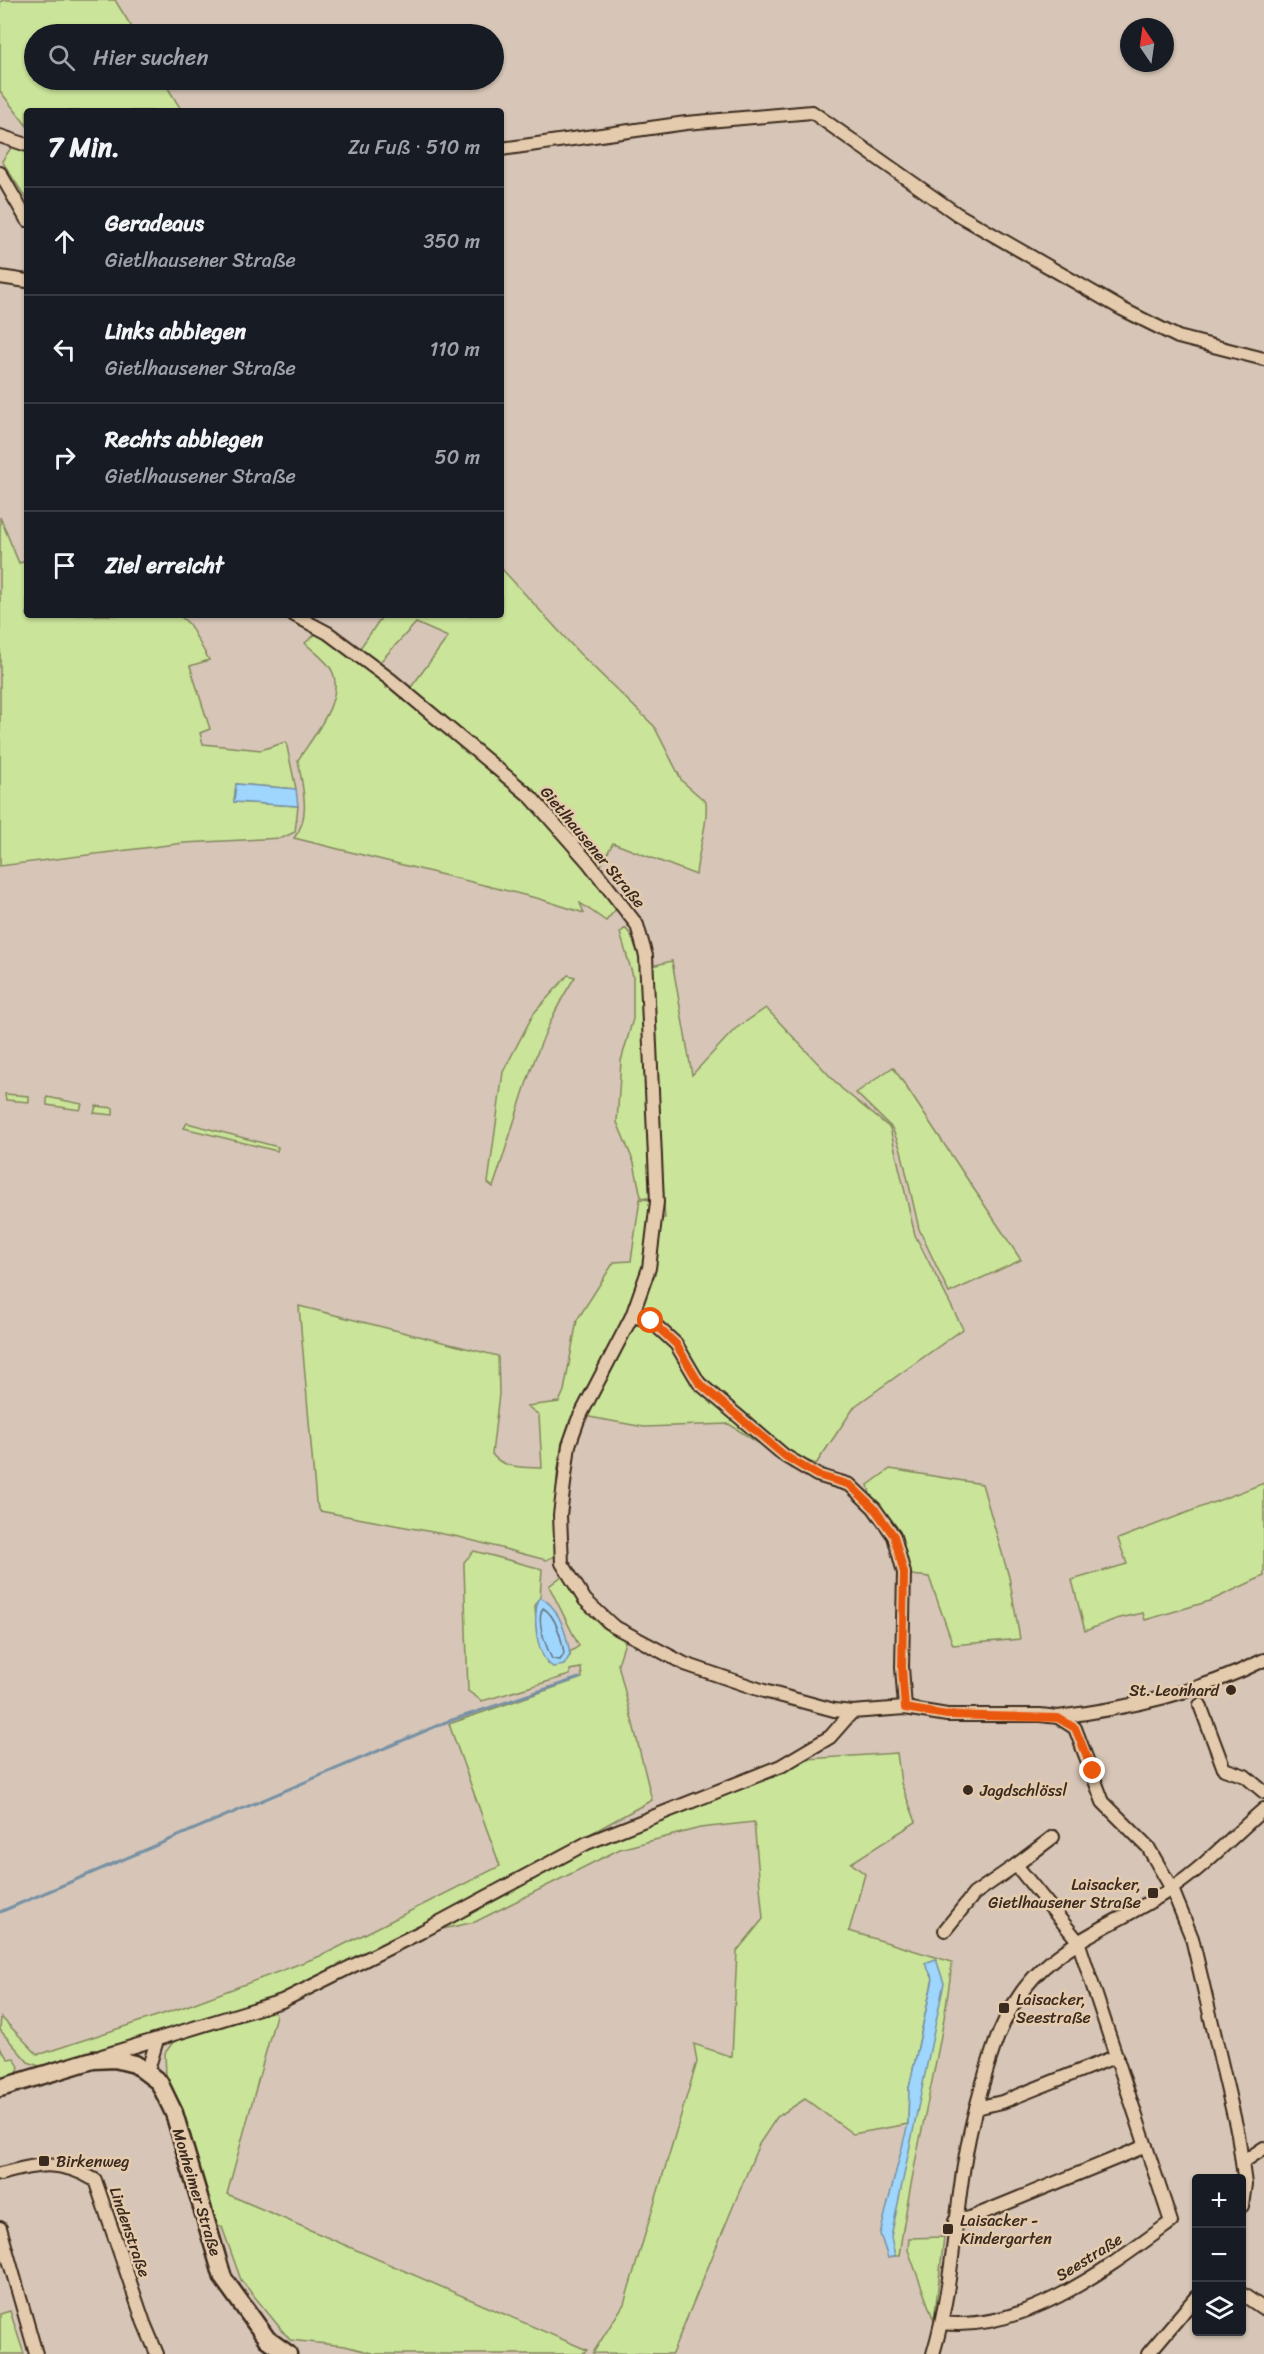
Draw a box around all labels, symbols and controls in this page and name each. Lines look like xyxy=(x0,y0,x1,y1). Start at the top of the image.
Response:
north arrow xyxy=(1120,18,1174,72)
search box xyxy=(24,24,504,90)
text: Hier suchen xyxy=(93,38,208,77)
icon: search xyxy=(45,41,78,74)
text: 7 Min. xyxy=(48,124,120,170)
text: Zu Fuß · 510 m xyxy=(348,130,480,165)
text: Geradeaus xyxy=(105,204,204,243)
text: 350 m xyxy=(424,224,480,259)
icon: ahead xyxy=(48,225,81,258)
text: Gietlhausener Straße xyxy=(105,243,296,278)
text: Links abbiegen xyxy=(105,312,246,351)
text: 110 m xyxy=(430,332,480,367)
icon: left xyxy=(48,333,81,366)
text: Gietlhausener Straße xyxy=(105,351,296,386)
text: Rechts abbiegen xyxy=(105,420,263,459)
text: 50 m xyxy=(435,440,480,475)
icon: right xyxy=(48,441,81,474)
text: Gietlhausener Straße xyxy=(105,459,296,494)
text: Ziel erreicht xyxy=(105,546,224,585)
icon: arrive xyxy=(48,549,81,582)
street label: Gietlhausener Straße xyxy=(533,779,653,915)
route start xyxy=(637,1307,663,1333)
place label: St. Leonhard xyxy=(1129,1676,1221,1705)
marker: St. Leonhard xyxy=(1224,1683,1238,1697)
route end xyxy=(1079,1757,1105,1783)
place label: Jagdschlössl xyxy=(979,1776,1067,1805)
marker: Jagdschlössl xyxy=(961,1783,975,1797)
place label: Laisacker, Gietlhausener Straße xyxy=(988,1870,1141,1917)
marker: Laisacker, Gietlhausener Straße xyxy=(1146,1886,1160,1900)
place label: Laisacker, Seestraße xyxy=(1016,1985,1091,2032)
marker: Laisacker, Seestraße xyxy=(997,2001,1011,2015)
street label: Monheimer Straße xyxy=(164,2124,230,2260)
place label: Birkenweg xyxy=(56,2147,129,2176)
marker: Birkenweg xyxy=(37,2154,51,2168)
map controls xyxy=(1192,2174,1246,2336)
button: + xyxy=(1192,2174,1246,2228)
street label: Lindenstraße xyxy=(101,2183,159,2281)
place label: Laisacker - Kindergarten xyxy=(960,2206,1052,2253)
marker: Laisacker - Kindergarten xyxy=(941,2222,955,2236)
street label: Seestraße xyxy=(1050,2225,1128,2289)
button: − xyxy=(1192,2228,1246,2282)
button: layers xyxy=(1192,2282,1246,2336)

